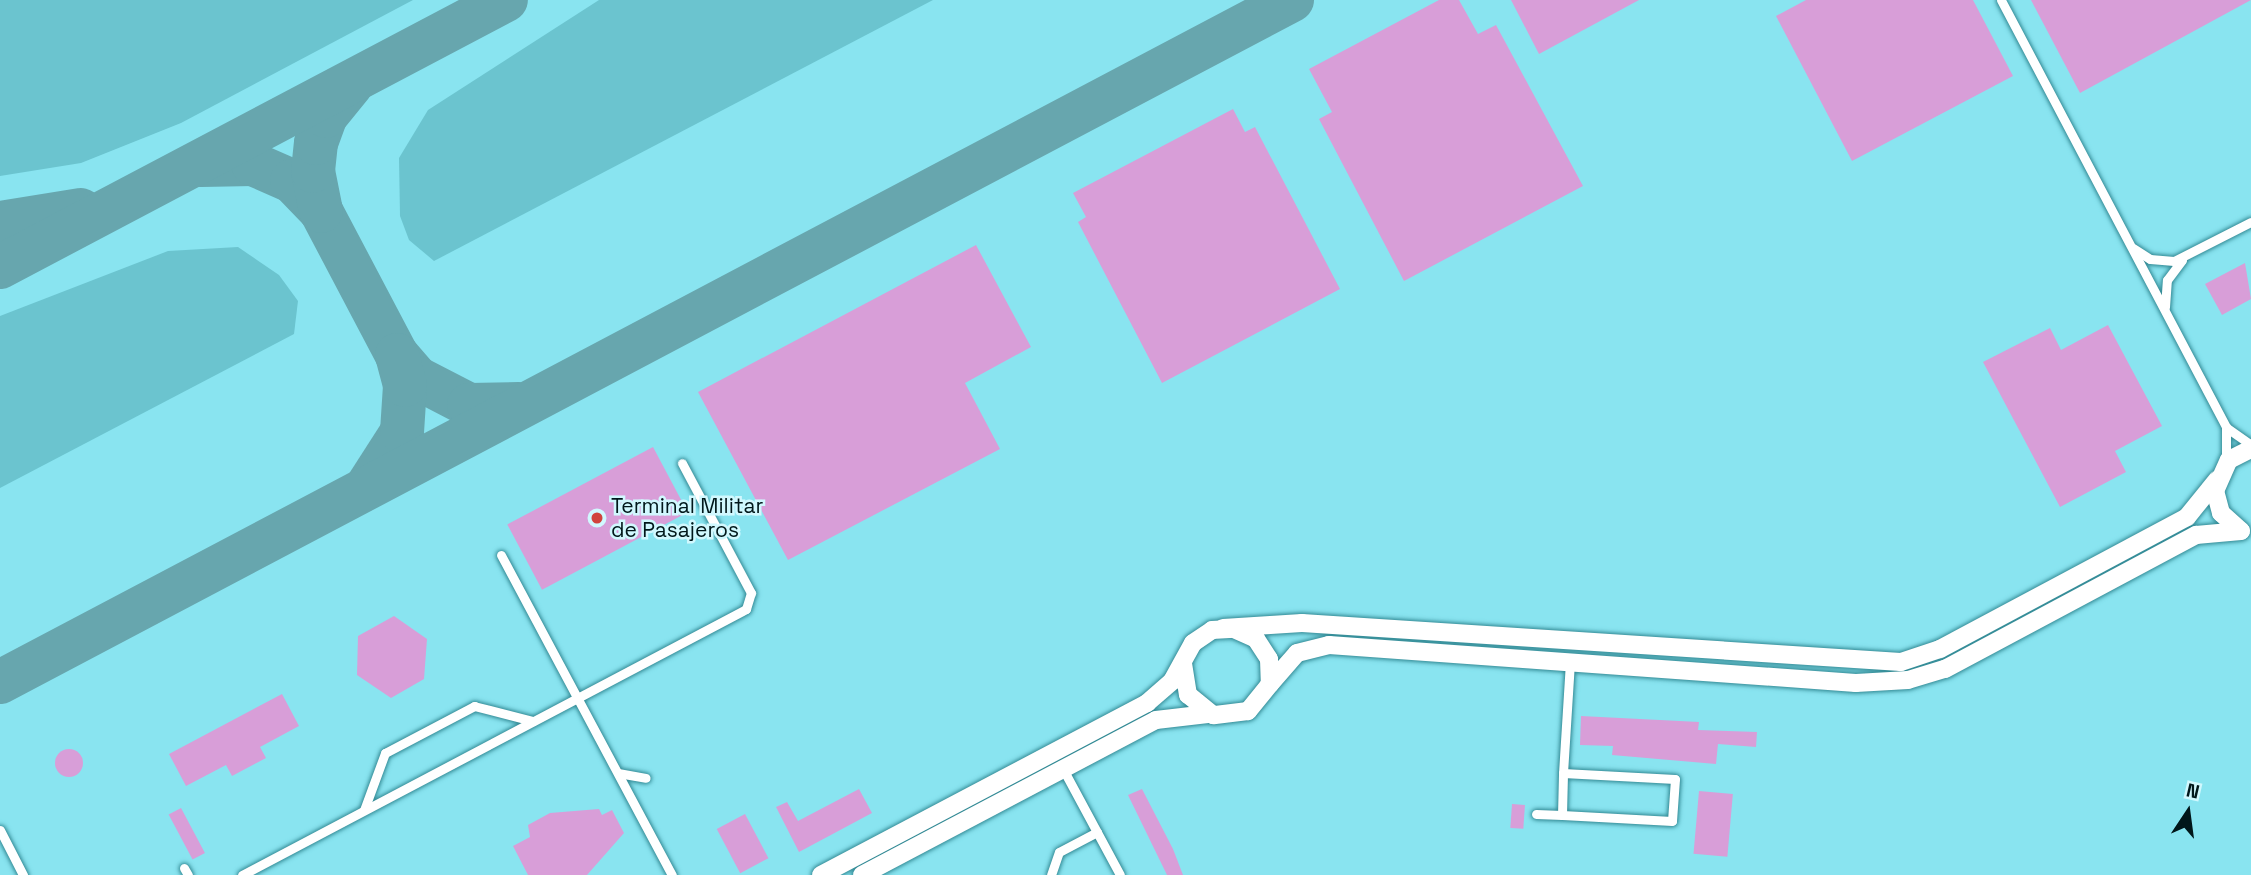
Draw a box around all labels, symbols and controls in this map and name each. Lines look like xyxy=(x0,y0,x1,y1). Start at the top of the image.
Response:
place label: Terminal Militar de Pasajeros xyxy=(611,493,763,543)
marker: Terminal Militar de Pasajeros xyxy=(589,510,605,526)
north arrow xyxy=(2153,777,2223,847)
text: N xyxy=(2184,777,2202,805)

